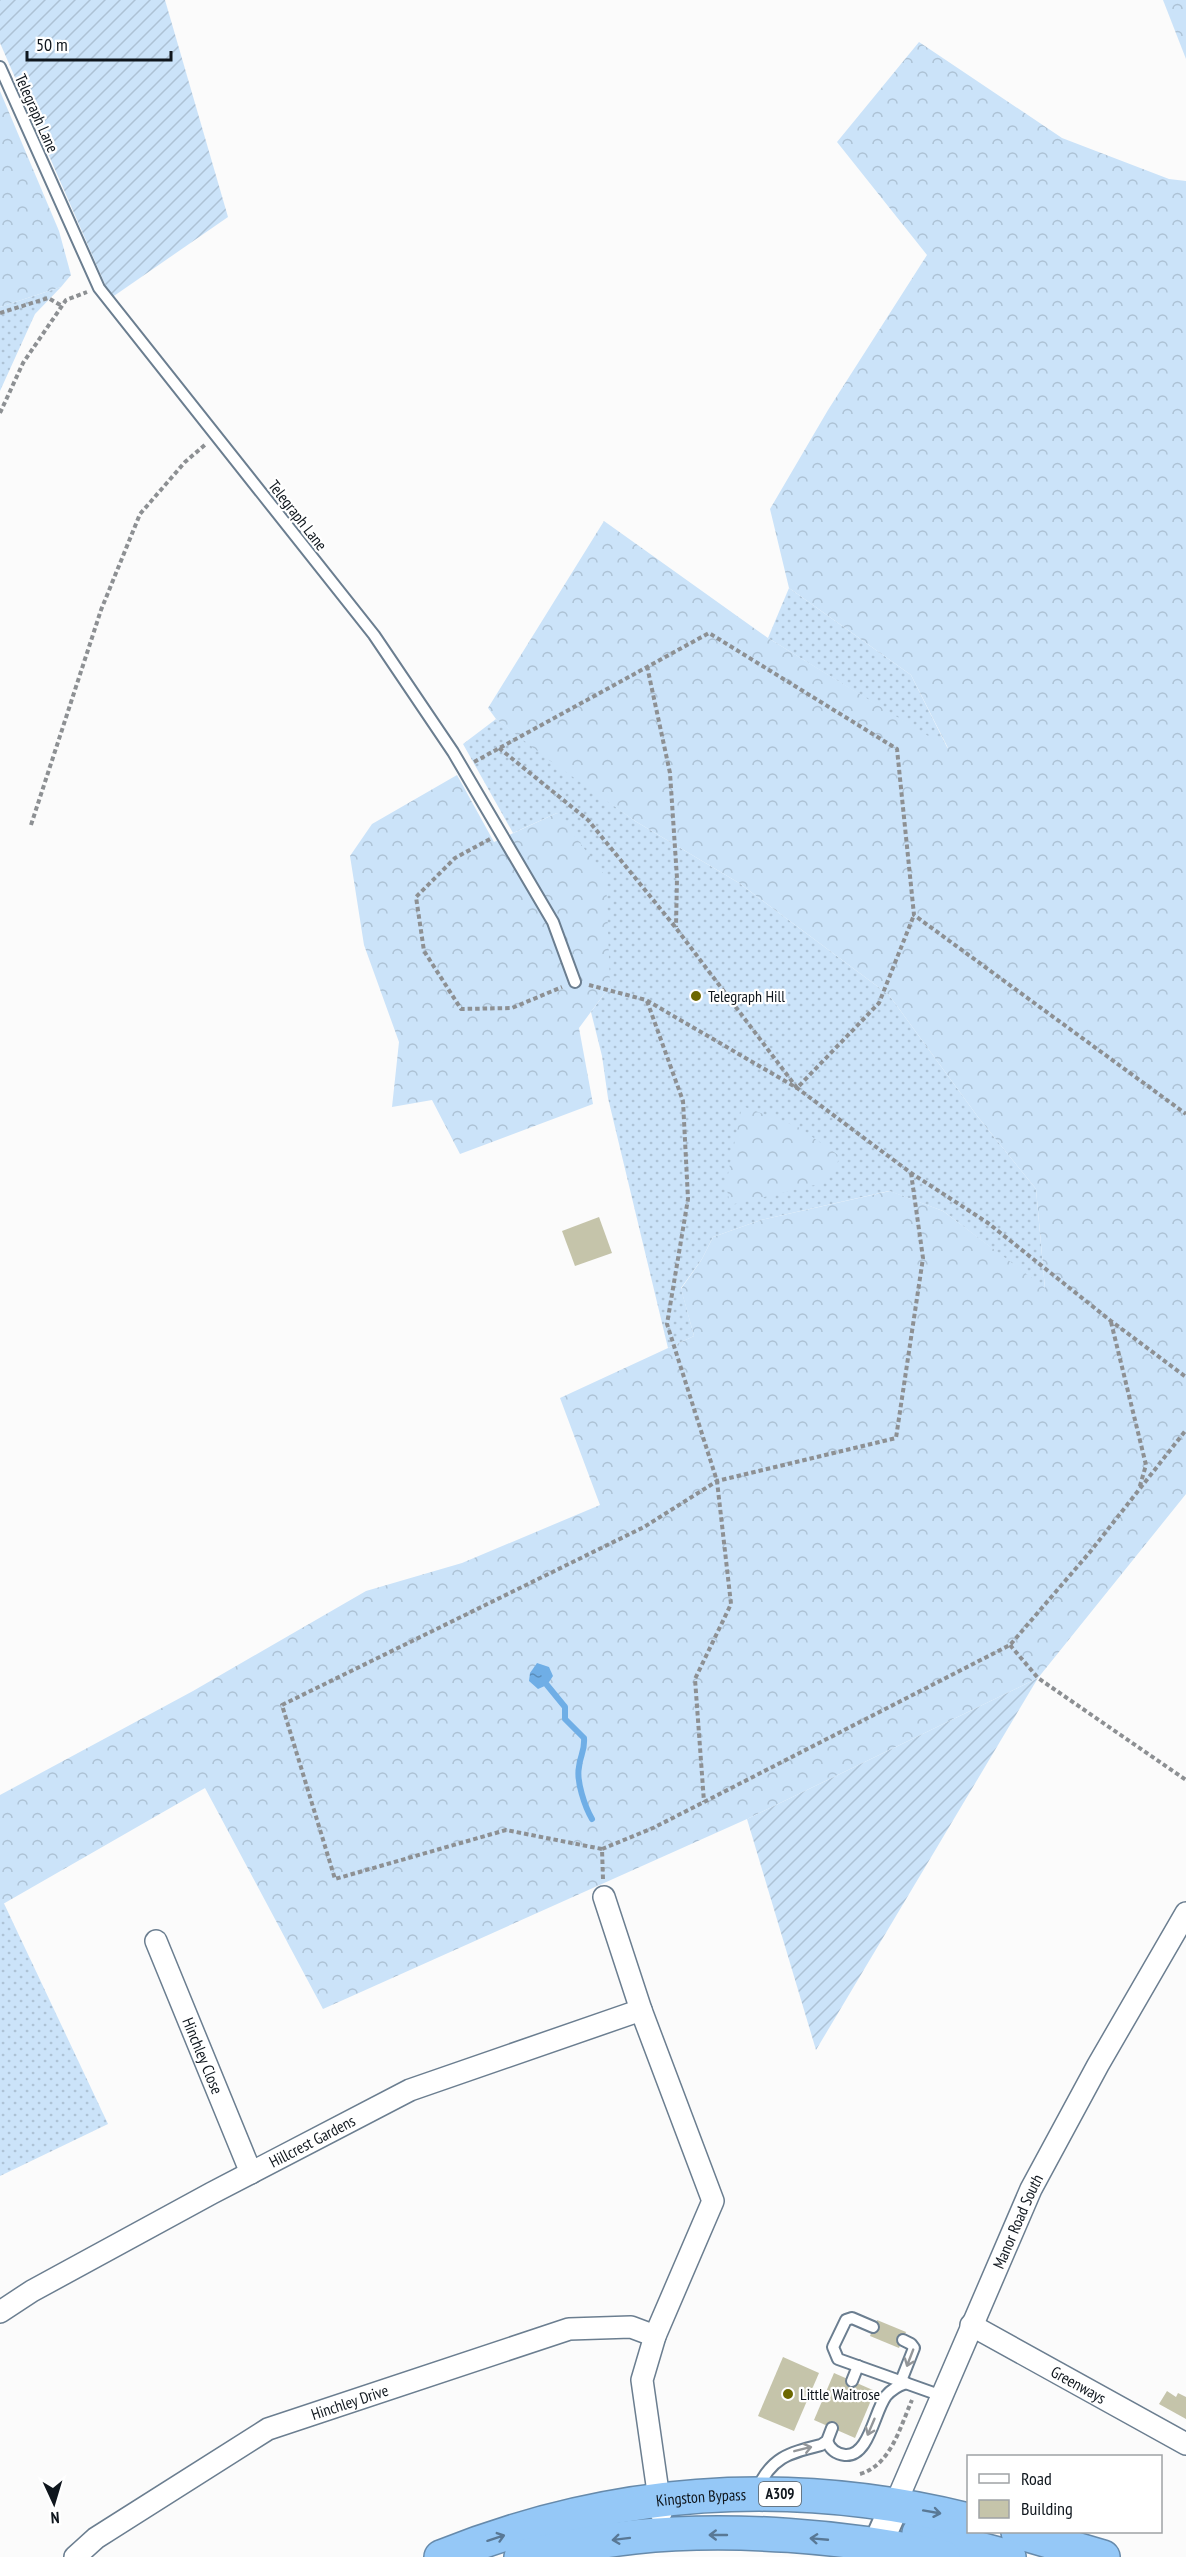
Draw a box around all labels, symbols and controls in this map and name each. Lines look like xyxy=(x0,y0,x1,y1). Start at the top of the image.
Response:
scale bar xyxy=(27,24,171,62)
text: 50 m xyxy=(36,33,68,56)
street label: Telegraph Lane xyxy=(11,71,63,155)
street label: Telegraph Lane xyxy=(264,476,332,554)
place label: Telegraph Hill xyxy=(708,986,785,1006)
marker: Telegraph Hill xyxy=(689,989,703,1003)
street label: Hinchley Close xyxy=(178,2015,228,2097)
street label: Hillcrest Gardens xyxy=(266,2110,358,2172)
street label: Manor Road South xyxy=(988,2171,1047,2272)
one-way arrow xyxy=(904,2348,915,2367)
street label: Greenways xyxy=(1048,2361,1110,2408)
street label: Hinchley Drive xyxy=(309,2380,391,2424)
place label: Little Waitrose xyxy=(800,2384,880,2404)
marker: Little Waitrose xyxy=(781,2387,795,2401)
one-way arrow xyxy=(865,2418,876,2436)
one-way arrow xyxy=(793,2443,812,2455)
legend xyxy=(967,2455,1162,2533)
text: Road xyxy=(1021,2467,1052,2490)
north arrow xyxy=(24,2473,84,2533)
road number: A309 xyxy=(759,2482,801,2506)
street label: Kingston Bypass xyxy=(655,2484,746,2511)
text: Building xyxy=(1021,2497,1073,2520)
one-way arrow xyxy=(922,2507,941,2518)
text: N xyxy=(50,2508,60,2528)
one-way arrow xyxy=(709,2529,729,2540)
one-way arrow xyxy=(486,2532,505,2543)
one-way arrow xyxy=(611,2534,631,2545)
one-way arrow xyxy=(810,2534,830,2545)

